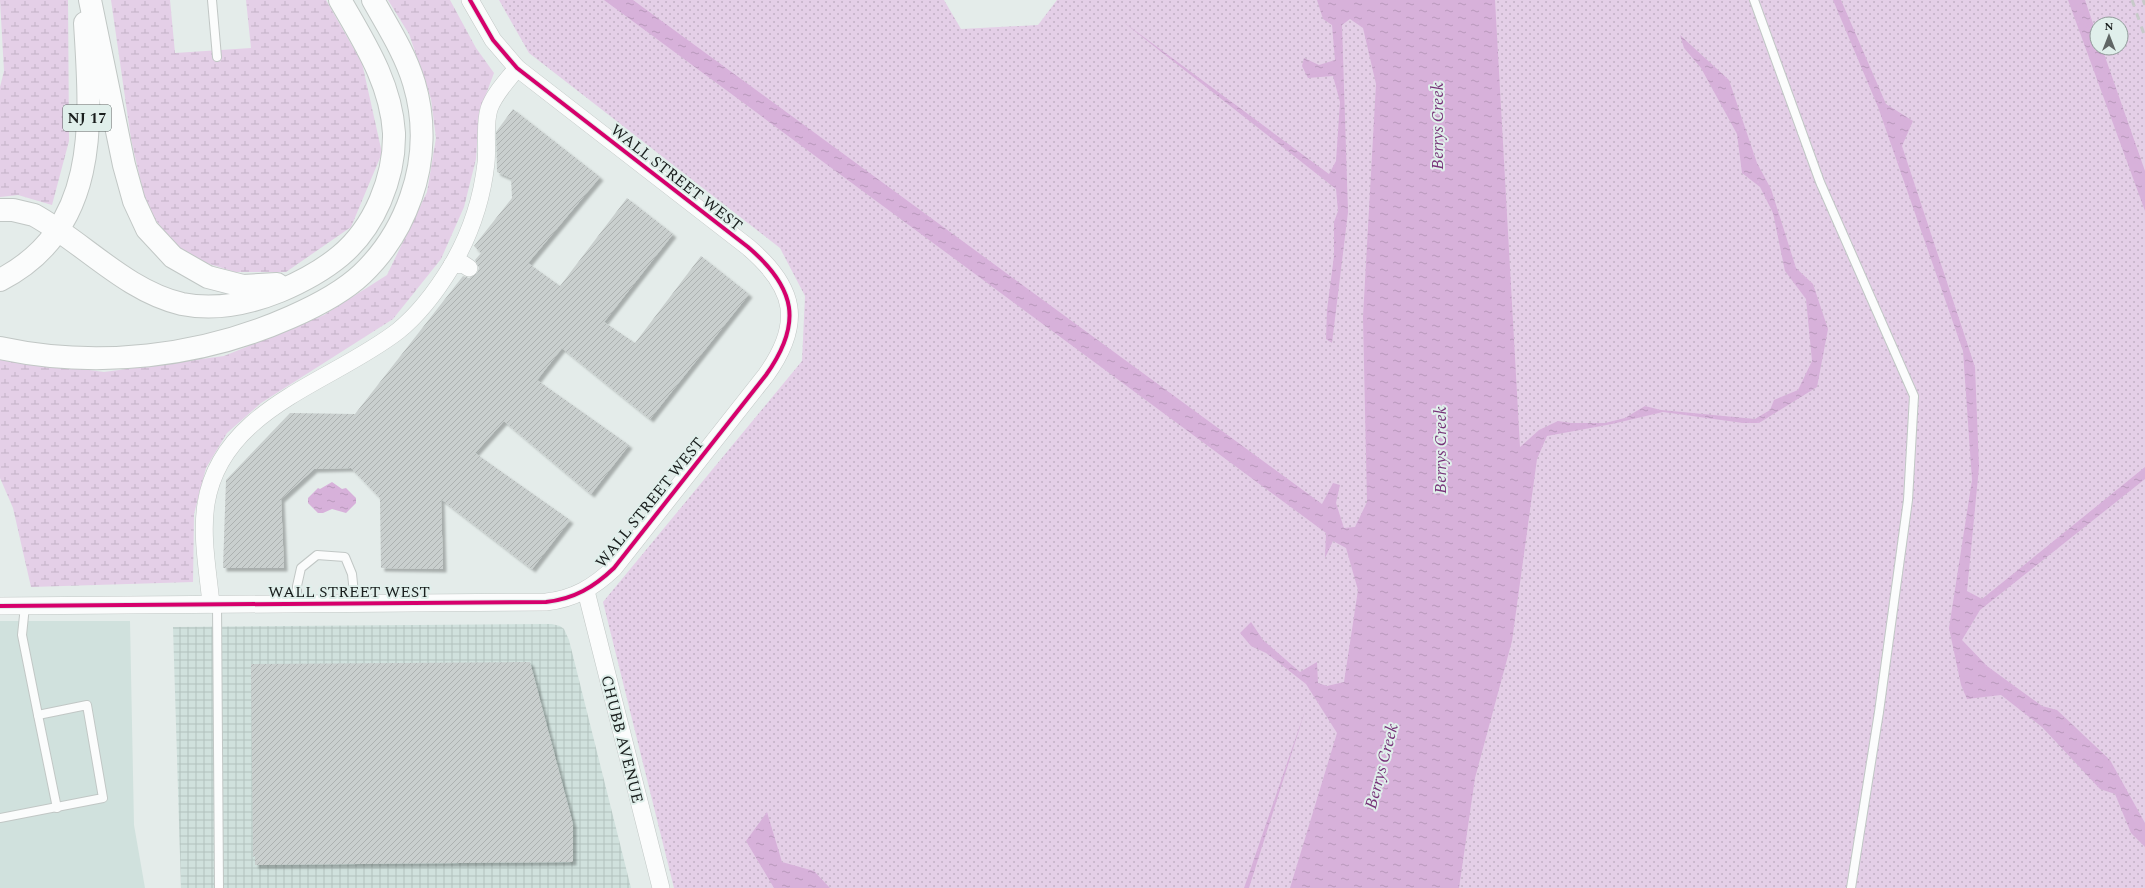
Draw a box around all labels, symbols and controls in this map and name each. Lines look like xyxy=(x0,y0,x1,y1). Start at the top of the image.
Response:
north arrow xyxy=(2089,16,2129,56)
text: N xyxy=(2105,18,2114,35)
water label: Berrys Creek xyxy=(1425,82,1451,170)
road number: NJ 17 xyxy=(63,105,111,131)
street label: WALL STREET WEST xyxy=(605,118,748,237)
water label: Berrys Creek xyxy=(1428,406,1454,494)
street label: WALL STREET WEST xyxy=(589,432,710,573)
street label: WALL STREET WEST xyxy=(268,580,430,604)
street label: CHUBB AVENUE xyxy=(594,673,650,806)
water label: Berrys Creek xyxy=(1358,721,1406,812)

